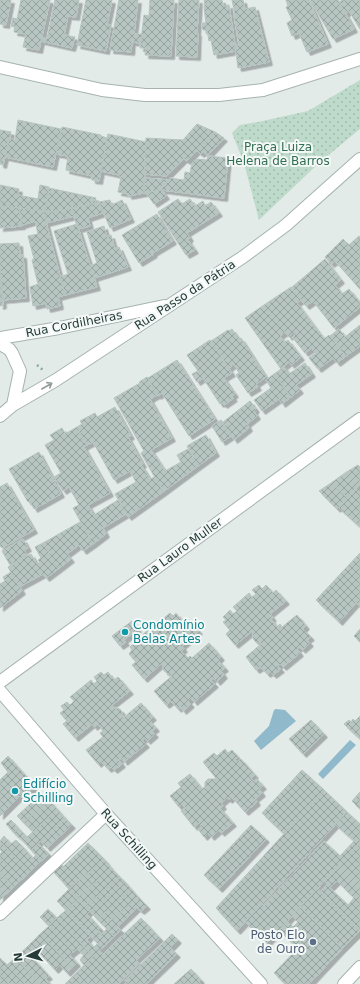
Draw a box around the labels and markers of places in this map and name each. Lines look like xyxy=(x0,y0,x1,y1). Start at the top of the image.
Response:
place label: Condomínio Belas Artes xyxy=(133,618,205,646)
marker: Condomínio Belas Artes xyxy=(120,627,130,637)
place label: Edifício Schilling xyxy=(23,777,73,805)
marker: Edifício Schilling xyxy=(10,786,20,796)
place label: Posto Elo de Ouro xyxy=(250,928,305,956)
marker: Posto Elo de Ouro xyxy=(308,937,318,947)

